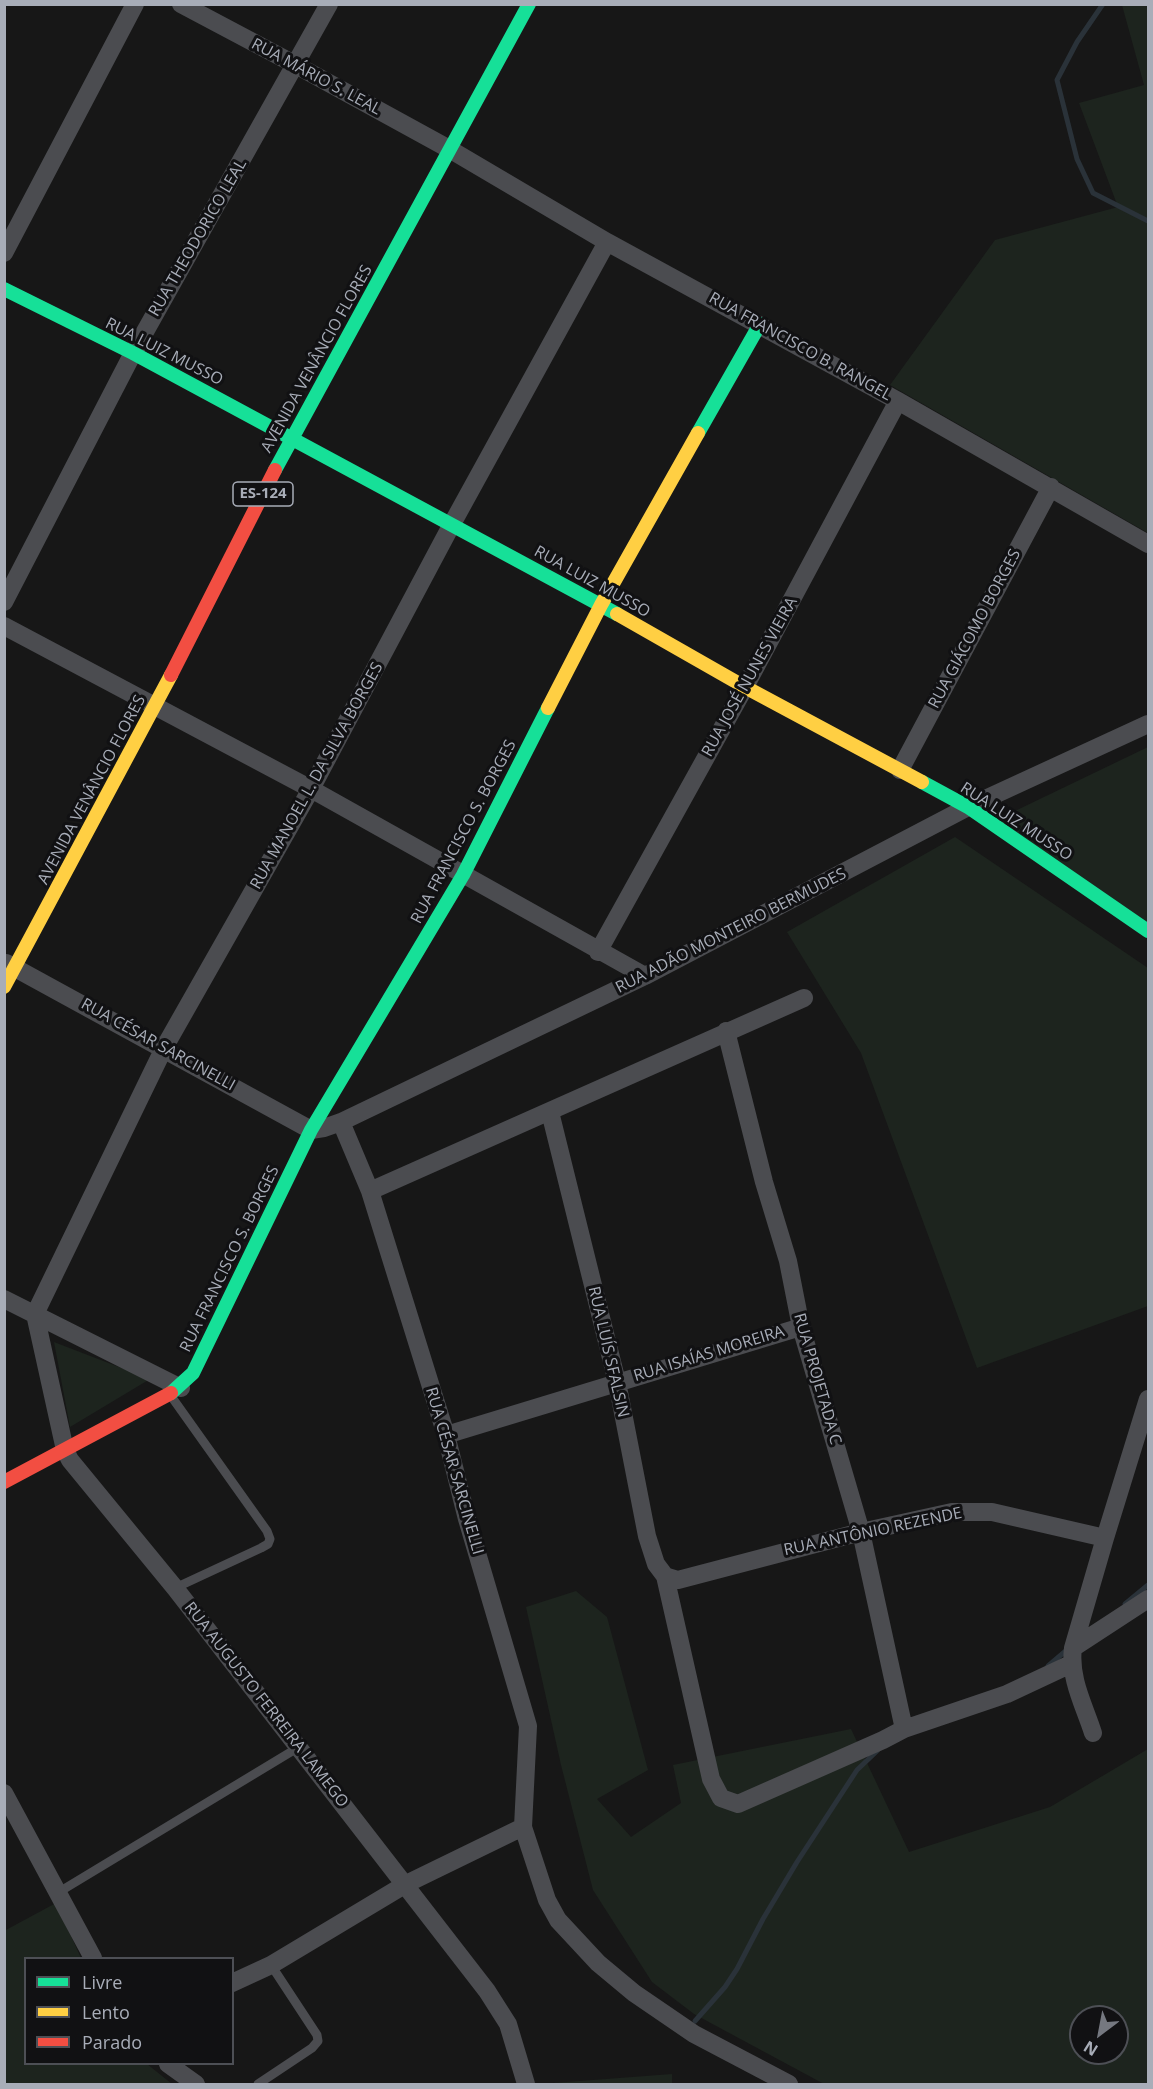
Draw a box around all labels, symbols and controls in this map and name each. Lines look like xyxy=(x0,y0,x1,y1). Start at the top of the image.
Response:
street label: RUA MÁRIO S. LEAL xyxy=(248,35,384,119)
street label: RUA THEODORICO LEAL xyxy=(145,156,251,320)
street label: AVENIDA VENÂNCIO FLORES xyxy=(257,262,377,456)
street label: RUA FRANCISCO B. RANGEL xyxy=(705,289,895,405)
street label: RUA LUIZ MUSSO xyxy=(102,314,226,390)
road number: ES-124 xyxy=(233,482,293,506)
street label: RUA LUIZ MUSSO xyxy=(531,542,653,622)
street label: RUA GIÁCOMO BORGES xyxy=(925,546,1025,712)
street label: RUA JOSÉ NUNES VIEIRA xyxy=(698,594,802,760)
street label: RUA MANOEL L. DA SILVA BORGES xyxy=(247,659,387,893)
street label: AVENIDA VENÂNCIO FLORES xyxy=(34,692,150,888)
street label: RUA FRANCISCO S. BORGES xyxy=(407,737,521,927)
street label: RUA LUIZ MUSSO xyxy=(956,779,1076,865)
street label: RUA ADÃO MONTEIRO BERMUDES xyxy=(612,864,850,998)
street label: RUA CÉSAR SARCINELLI xyxy=(78,995,238,1095)
street label: RUA FRANCISCO S. BORGES xyxy=(176,1163,284,1355)
street label: RUA LUÍS SFALSIN xyxy=(584,1285,632,1419)
street label: RUA PROJETADA C xyxy=(789,1311,845,1447)
street label: RUA ISAÍAS MOREIRA xyxy=(631,1322,787,1386)
street label: RUA CÉSAR SARCINELLI xyxy=(421,1385,487,1557)
street label: RUA ANTÔNIO REZENDE xyxy=(782,1504,964,1560)
street label: RUA AUGUSTO FERREIRA LAMEGO xyxy=(180,1598,352,1812)
legend xyxy=(24,1957,234,2065)
text: Livre xyxy=(82,1970,122,1994)
text: Lento xyxy=(82,2000,130,2024)
north arrow xyxy=(1069,2005,1129,2065)
text: Parado xyxy=(82,2030,142,2054)
text: N xyxy=(1079,2036,1102,2061)

